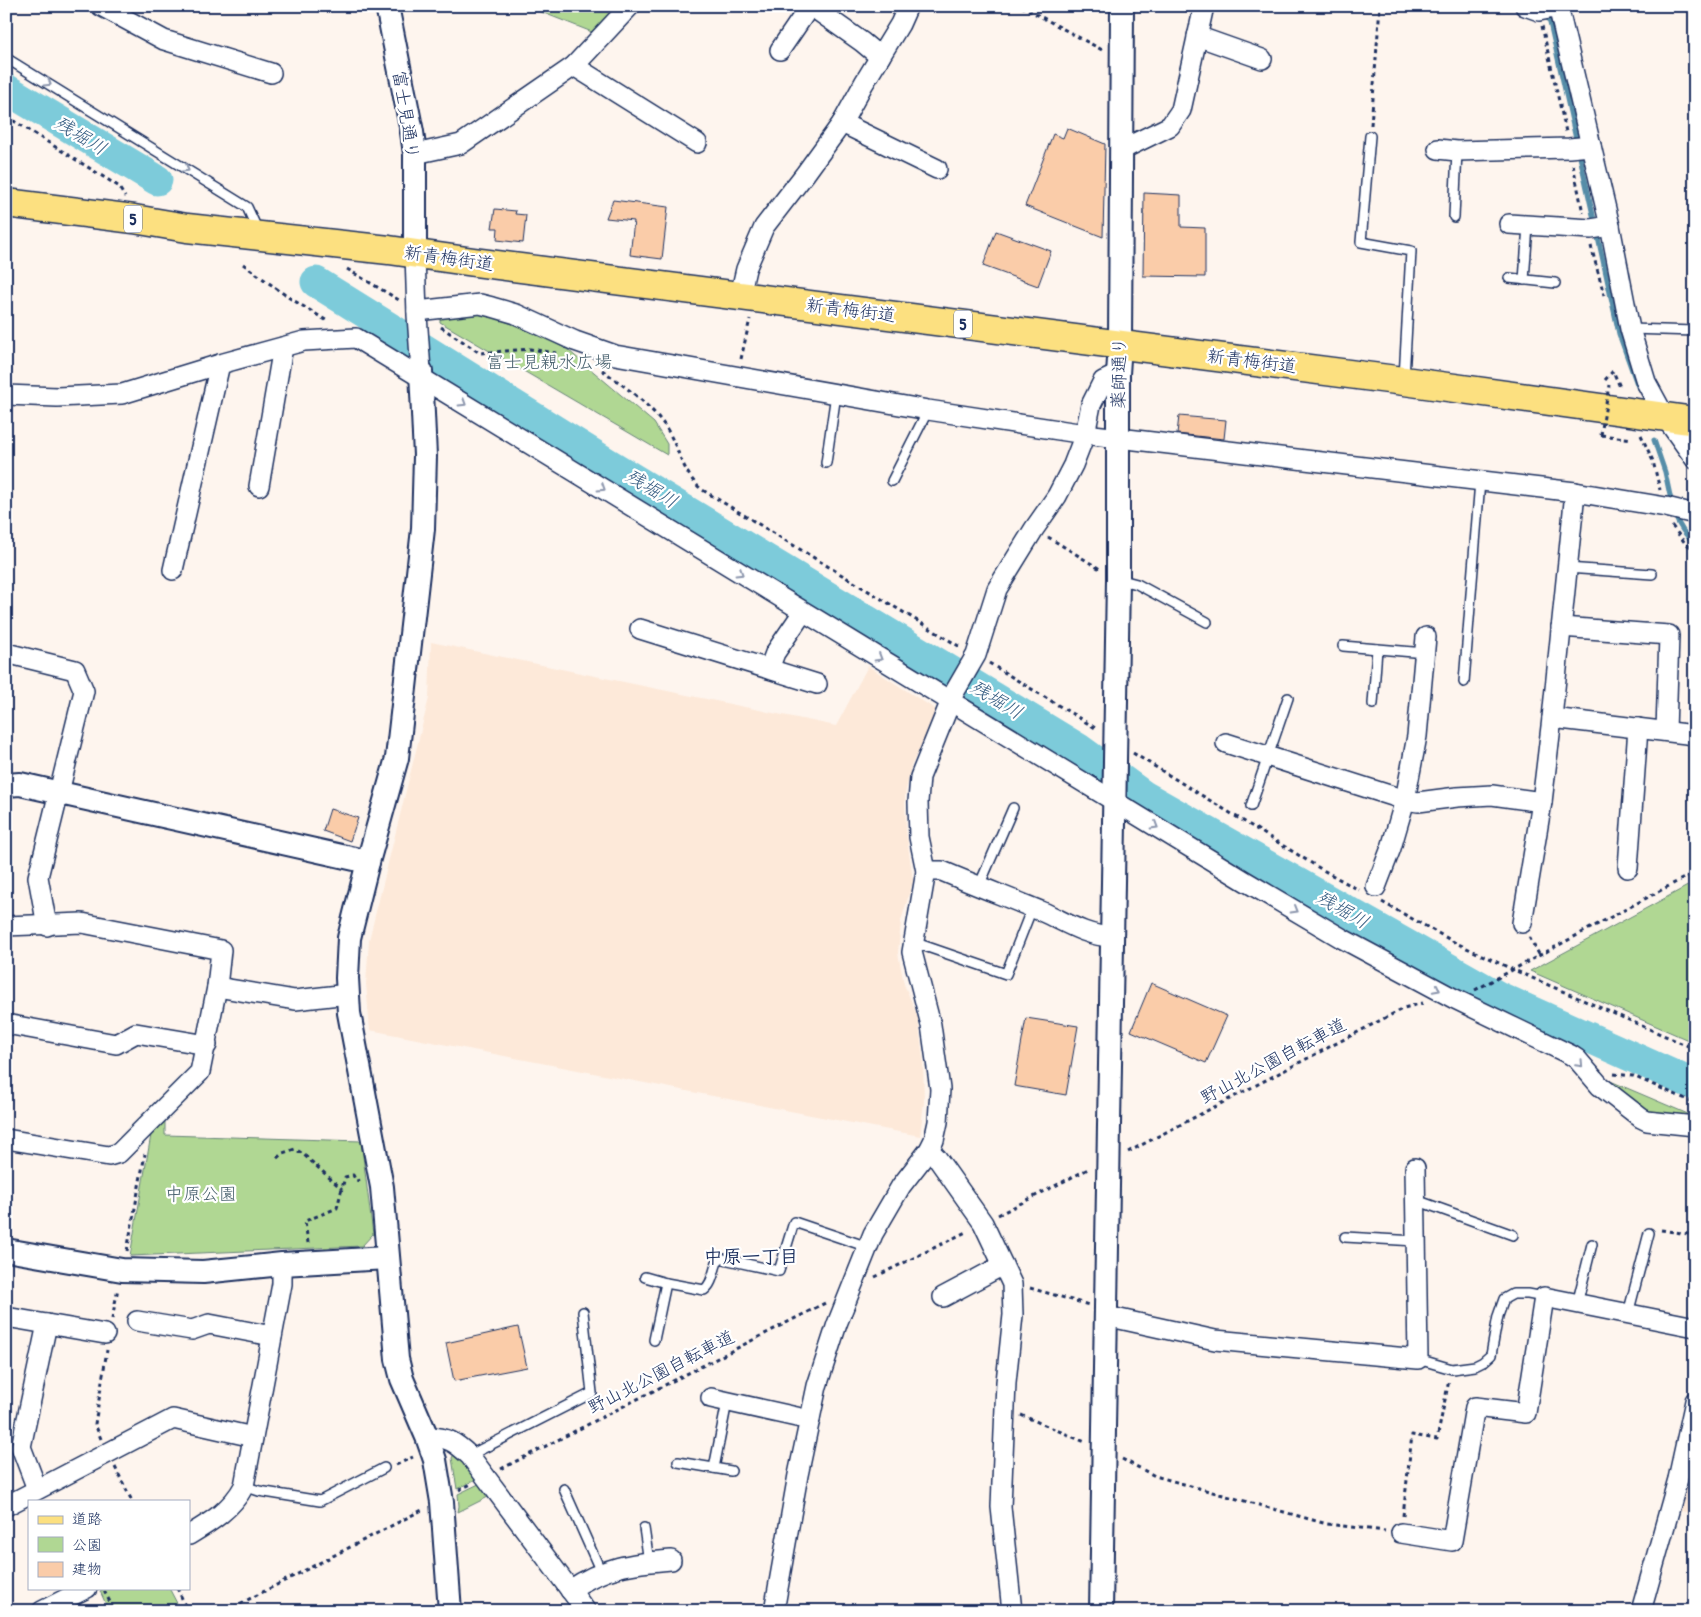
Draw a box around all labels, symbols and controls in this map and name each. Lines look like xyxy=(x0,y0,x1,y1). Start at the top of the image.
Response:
street label: 富士見通り xyxy=(387,69,426,161)
one-way arrow xyxy=(42,77,51,87)
water label: 残堀川 xyxy=(50,109,112,161)
one-way arrow xyxy=(180,163,189,173)
road number: 5 xyxy=(124,205,142,232)
street label: 新青梅街道 xyxy=(403,239,495,276)
street label: 新青梅街道 xyxy=(805,292,897,327)
road number: 5 xyxy=(954,310,972,338)
street label: 薬師通り xyxy=(1105,337,1132,409)
street label: 新青梅街道 xyxy=(1206,343,1298,378)
park label: 富士見親水広場 xyxy=(486,349,612,374)
one-way arrow xyxy=(458,396,467,406)
water label: 残堀川 xyxy=(621,462,683,514)
one-way arrow xyxy=(596,481,605,491)
one-way arrow xyxy=(735,567,744,577)
one-way arrow xyxy=(873,652,882,661)
water label: 残堀川 xyxy=(966,673,1028,725)
one-way arrow xyxy=(1150,820,1159,830)
water label: 残堀川 xyxy=(1312,883,1374,935)
one-way arrow xyxy=(1289,904,1298,914)
one-way arrow xyxy=(1431,983,1440,993)
street label: 野山北公園自転車道 xyxy=(1195,1011,1350,1110)
one-way arrow xyxy=(1574,1058,1583,1067)
park label: 中原公園 xyxy=(165,1181,237,1206)
district label: 中原一丁目 xyxy=(703,1243,799,1269)
street label: 野山北公園自転車道 xyxy=(583,1324,739,1419)
legend xyxy=(28,1500,190,1590)
text: 道路 xyxy=(72,1508,102,1529)
text: 公園 xyxy=(72,1534,102,1555)
text: 建物 xyxy=(72,1558,102,1579)

